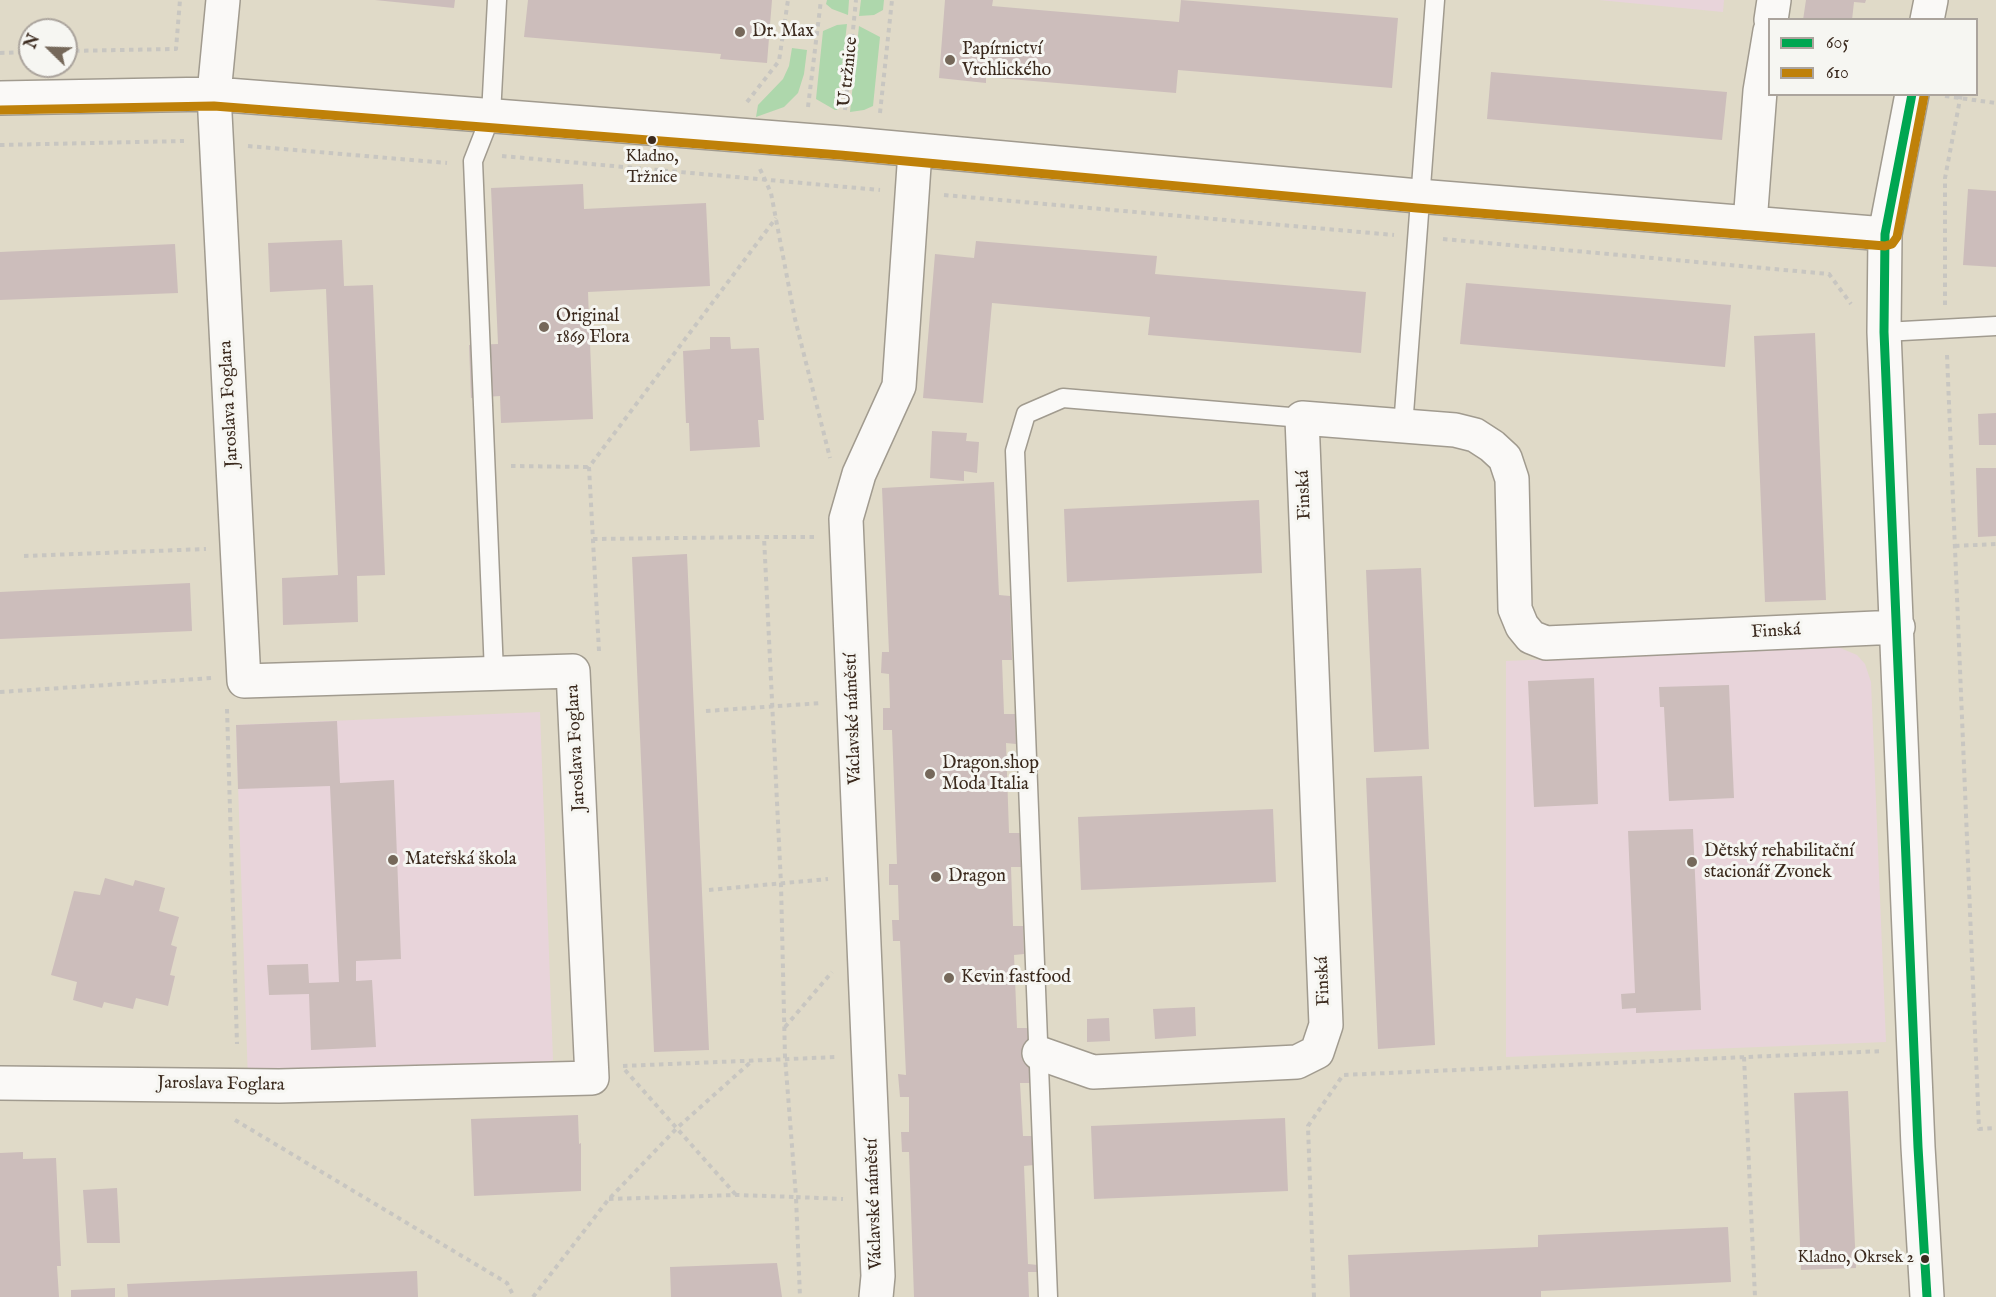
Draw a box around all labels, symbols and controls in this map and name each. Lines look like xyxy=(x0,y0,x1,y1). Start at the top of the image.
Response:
north arrow xyxy=(18,18,78,78)
legend xyxy=(1768,18,1978,96)
place label: Dr. Max xyxy=(752,21,814,43)
marker: Dr. Max xyxy=(733,25,747,39)
text: N xyxy=(21,31,45,52)
text: 605 xyxy=(1826,32,1849,55)
street label: U tržnice xyxy=(835,36,863,108)
place label: Papírnictví Vrchlického xyxy=(962,39,1051,82)
marker: Papírnictví Vrchlického xyxy=(943,53,957,67)
text: 610 xyxy=(1826,62,1849,85)
marker: Kladno, Tržnice xyxy=(646,134,658,146)
place label: Kladno, Tržnice xyxy=(626,148,678,186)
place label: Original 1869 Flora xyxy=(556,306,629,348)
marker: Original 1869 Flora xyxy=(537,320,551,334)
street label: Jaroslava Foglara xyxy=(216,340,244,468)
street label: Finská xyxy=(1293,470,1317,520)
street label: Finská xyxy=(1751,620,1801,644)
street label: Václavské náměstí xyxy=(841,653,867,785)
street label: Jaroslava Foglara xyxy=(563,684,591,812)
place label: Dragon.shop Moda Italia xyxy=(942,753,1039,795)
marker: Dragon.shop Moda Italia xyxy=(923,767,937,781)
place label: Dětský rehabilitační stacionář Zvonek xyxy=(1704,841,1854,884)
place label: Mateřská škola xyxy=(405,849,517,871)
marker: Mateřská škola xyxy=(386,853,400,867)
marker: Dětský rehabilitační stacionář Zvonek xyxy=(1685,855,1699,869)
place label: Dragon xyxy=(948,866,1006,888)
marker: Dragon xyxy=(929,870,943,884)
street label: Finská xyxy=(1312,956,1336,1006)
place label: Kevin fastfood xyxy=(961,967,1071,989)
marker: Kevin fastfood xyxy=(942,971,956,985)
street label: Jaroslava Foglara xyxy=(157,1073,285,1097)
street label: Václavské náměstí xyxy=(862,1138,888,1270)
place label: Kladno, Okrsek 2 xyxy=(1798,1249,1914,1269)
marker: Kladno, Okrsek 2 xyxy=(1919,1253,1931,1265)

